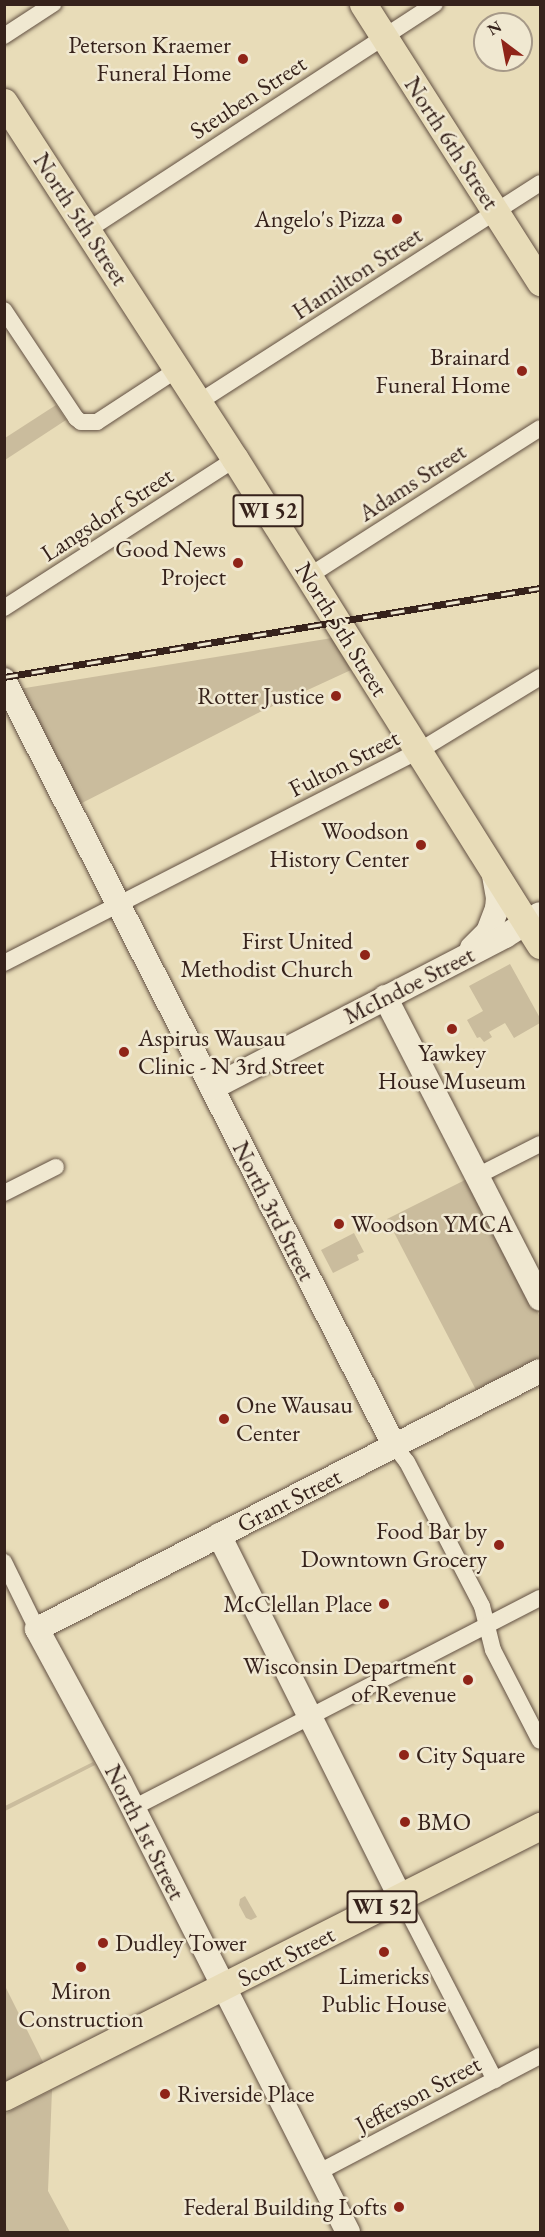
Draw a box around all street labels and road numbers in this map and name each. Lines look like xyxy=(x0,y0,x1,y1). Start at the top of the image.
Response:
street label: Steuben Street xyxy=(185,49,311,145)
street label: North 6th Street xyxy=(398,71,506,215)
street label: North 5th Street xyxy=(27,147,135,291)
street label: Hamilton Street xyxy=(287,220,427,326)
street label: Adams Street xyxy=(353,437,471,527)
street label: Langsdorf Street xyxy=(36,461,178,567)
road number: WI 52 xyxy=(232,492,304,530)
street label: North 5th Street xyxy=(289,557,395,701)
street label: Fulton Street xyxy=(284,723,404,803)
street label: McIndoe Street xyxy=(339,940,479,1030)
street label: North 3rd Street xyxy=(226,1136,322,1286)
street label: Grant Street xyxy=(232,1462,346,1538)
street label: North 1st Street xyxy=(99,1760,191,1904)
road number: WI 52 xyxy=(346,1888,418,1926)
street label: Scott Street xyxy=(233,1919,339,1993)
street label: Jefferson Street xyxy=(350,2049,486,2139)

